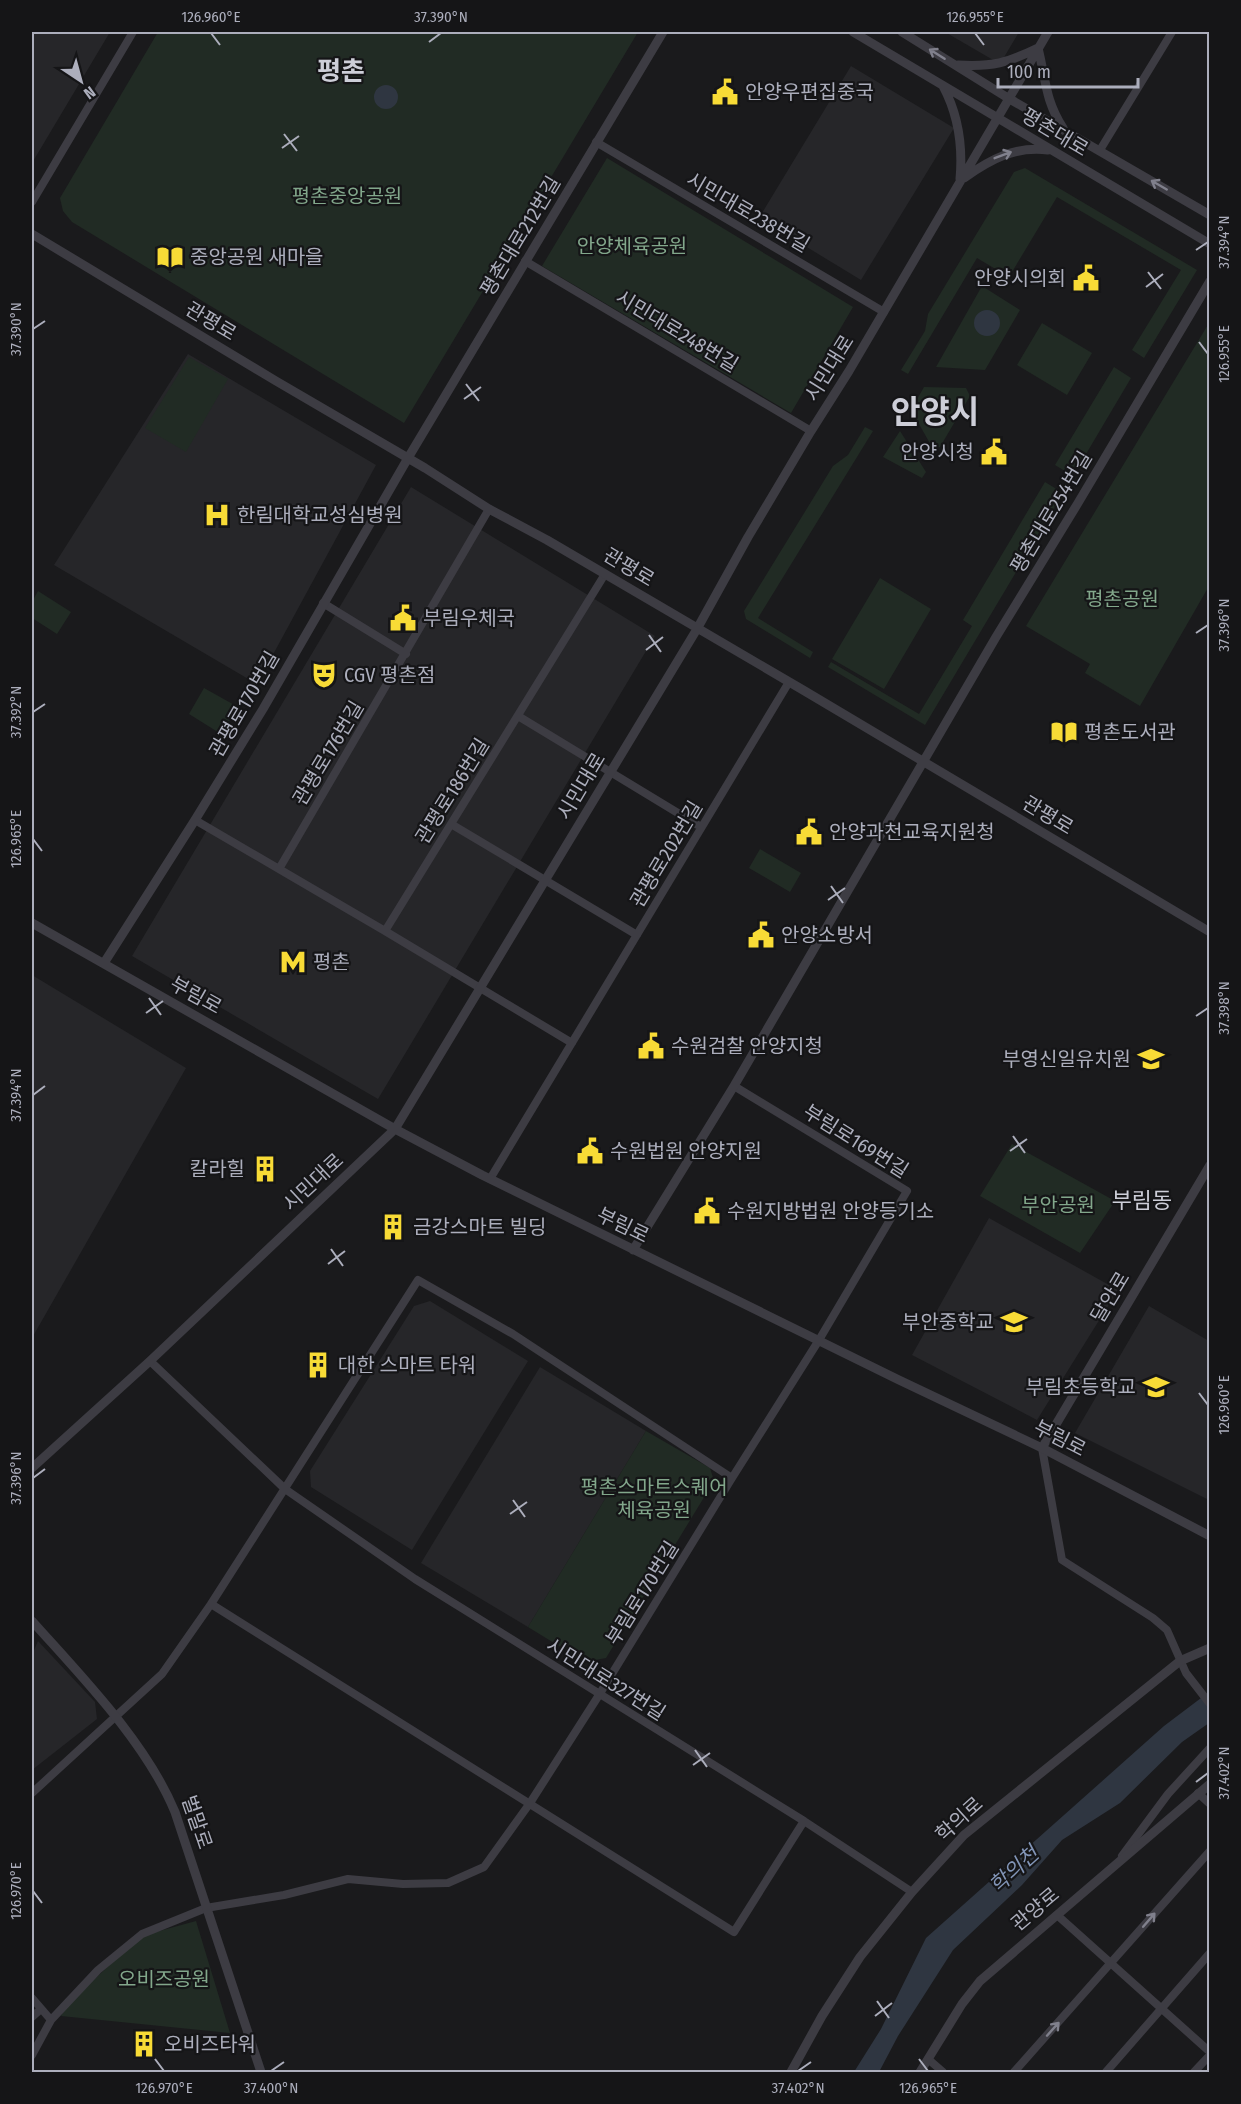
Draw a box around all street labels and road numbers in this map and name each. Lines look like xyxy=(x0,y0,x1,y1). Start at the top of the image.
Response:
street label: 평촌대로 xyxy=(1017,103,1093,161)
street label: 시민대로238번길 xyxy=(682,167,814,257)
street label: 평촌대로212번길 xyxy=(475,172,565,300)
street label: 시민대로248번길 xyxy=(611,285,743,377)
street label: 관평로 xyxy=(181,296,241,346)
street label: 시민대로 xyxy=(799,330,859,406)
street label: 평촌대로254번길 xyxy=(1005,447,1097,577)
street label: 관평로 xyxy=(599,542,659,592)
street label: 관평로170번길 xyxy=(204,647,284,761)
street label: 관평로176번길 xyxy=(287,697,369,809)
street label: 관평로186번길 xyxy=(410,734,494,848)
street label: 시민대로 xyxy=(552,748,610,824)
street label: 관평로 xyxy=(1018,790,1078,840)
street label: 관평로202번길 xyxy=(625,796,707,912)
street label: 부림로 xyxy=(166,971,226,1019)
street label: 부림로169번길 xyxy=(799,1099,913,1183)
street label: 시민대로 xyxy=(278,1148,348,1216)
street label: 부림로 xyxy=(593,1202,653,1248)
street label: 달안로 xyxy=(1085,1267,1135,1327)
street label: 부림로 xyxy=(1030,1415,1090,1461)
street label: 부림로170번길 xyxy=(601,1537,683,1649)
street label: 시민대로327번길 xyxy=(542,1633,670,1725)
street label: 벌말로 xyxy=(177,1792,217,1852)
street label: 학의로 xyxy=(930,1792,988,1846)
street label: 관양로 xyxy=(1006,1882,1064,1936)

